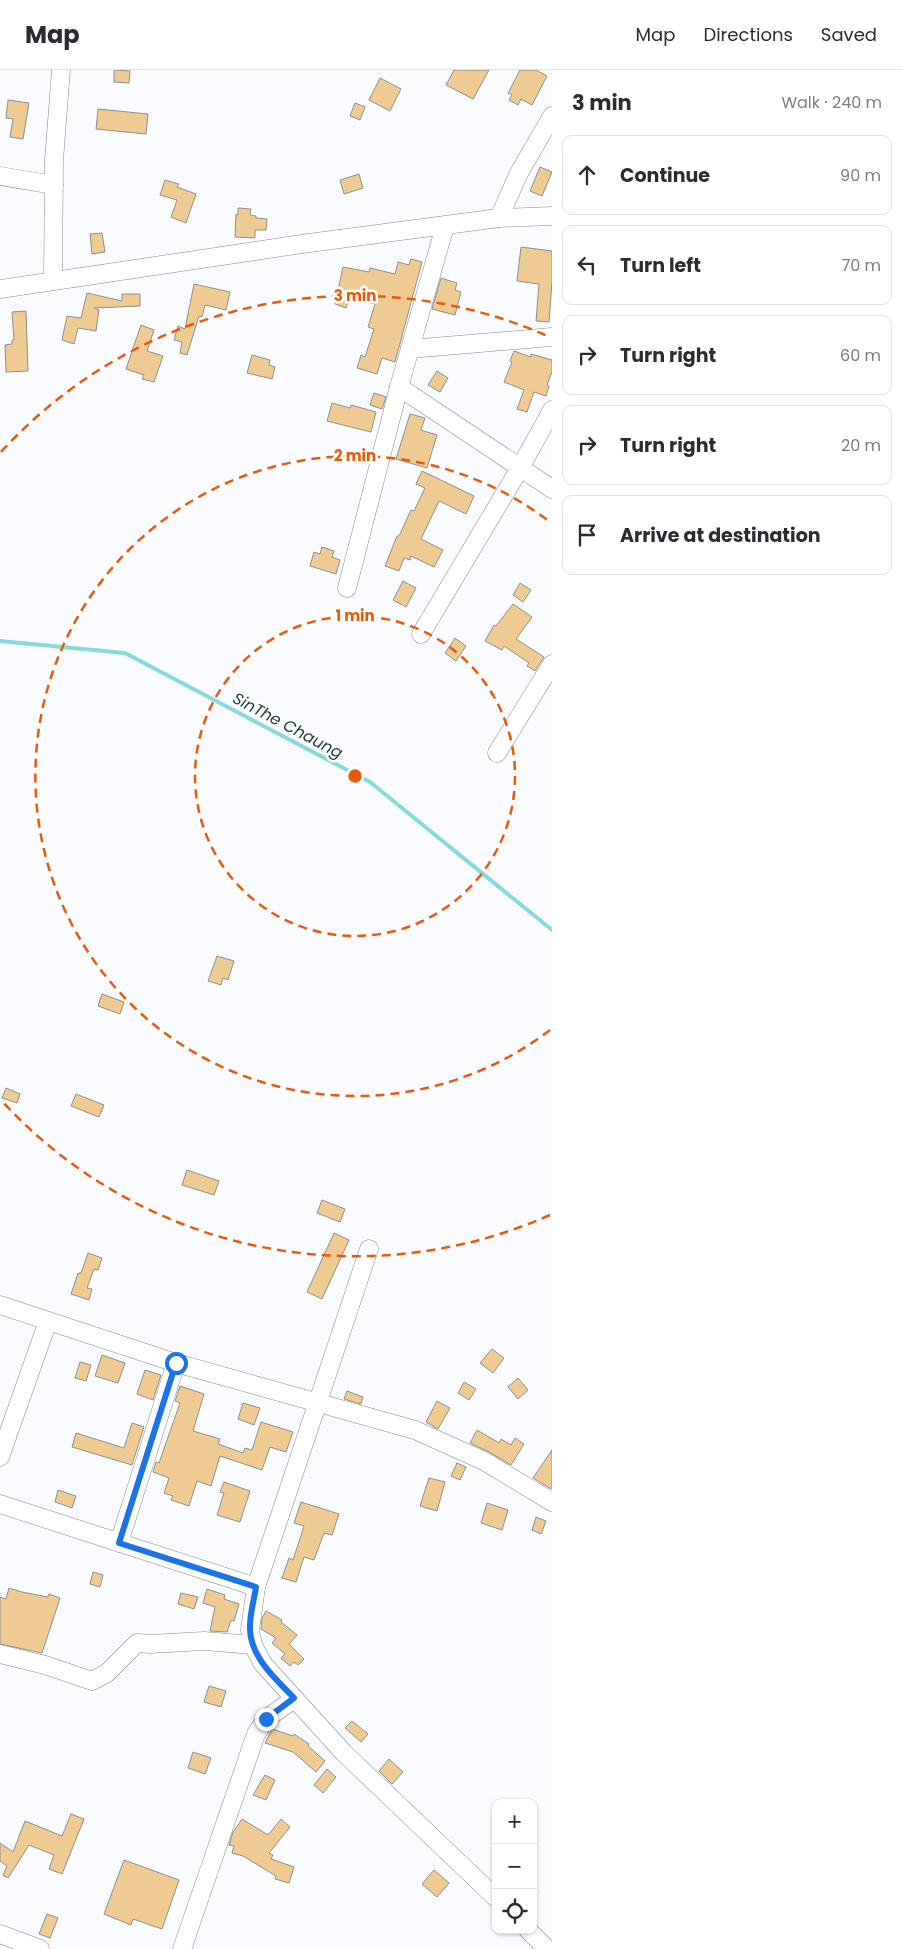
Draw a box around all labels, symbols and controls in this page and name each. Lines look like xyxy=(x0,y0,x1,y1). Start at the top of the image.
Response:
text: Map xyxy=(25,18,80,51)
text: Map xyxy=(636,22,675,47)
text: Directions xyxy=(703,22,793,47)
text: Saved xyxy=(821,22,877,47)
text: 3 min xyxy=(572,88,632,117)
text: Walk · 240 m xyxy=(781,91,882,114)
icon: ahead xyxy=(573,161,601,189)
text: Continue xyxy=(620,162,710,189)
text: 90 m xyxy=(840,164,881,187)
icon: left xyxy=(573,251,601,279)
text: Turn left xyxy=(620,252,701,279)
text: 70 m xyxy=(841,254,881,277)
text: 3 min xyxy=(334,285,376,306)
icon: right xyxy=(573,341,601,369)
text: Turn right xyxy=(620,342,716,369)
text: 60 m xyxy=(840,344,881,367)
icon: right xyxy=(573,431,601,459)
text: Turn right xyxy=(620,432,716,459)
text: 20 m xyxy=(841,434,881,457)
text: 2 min xyxy=(334,445,376,466)
icon: arrive xyxy=(573,521,601,549)
text: Arrive at destination xyxy=(620,522,821,549)
text: 1 min xyxy=(335,605,375,626)
water label: SinThe Chaung xyxy=(229,687,347,764)
centre of rings xyxy=(346,767,364,785)
route start xyxy=(165,1352,188,1375)
route end xyxy=(255,1708,278,1731)
map controls xyxy=(492,1799,537,1934)
button: + xyxy=(492,1799,537,1844)
button: − xyxy=(492,1844,537,1889)
button: locate xyxy=(492,1889,537,1934)

